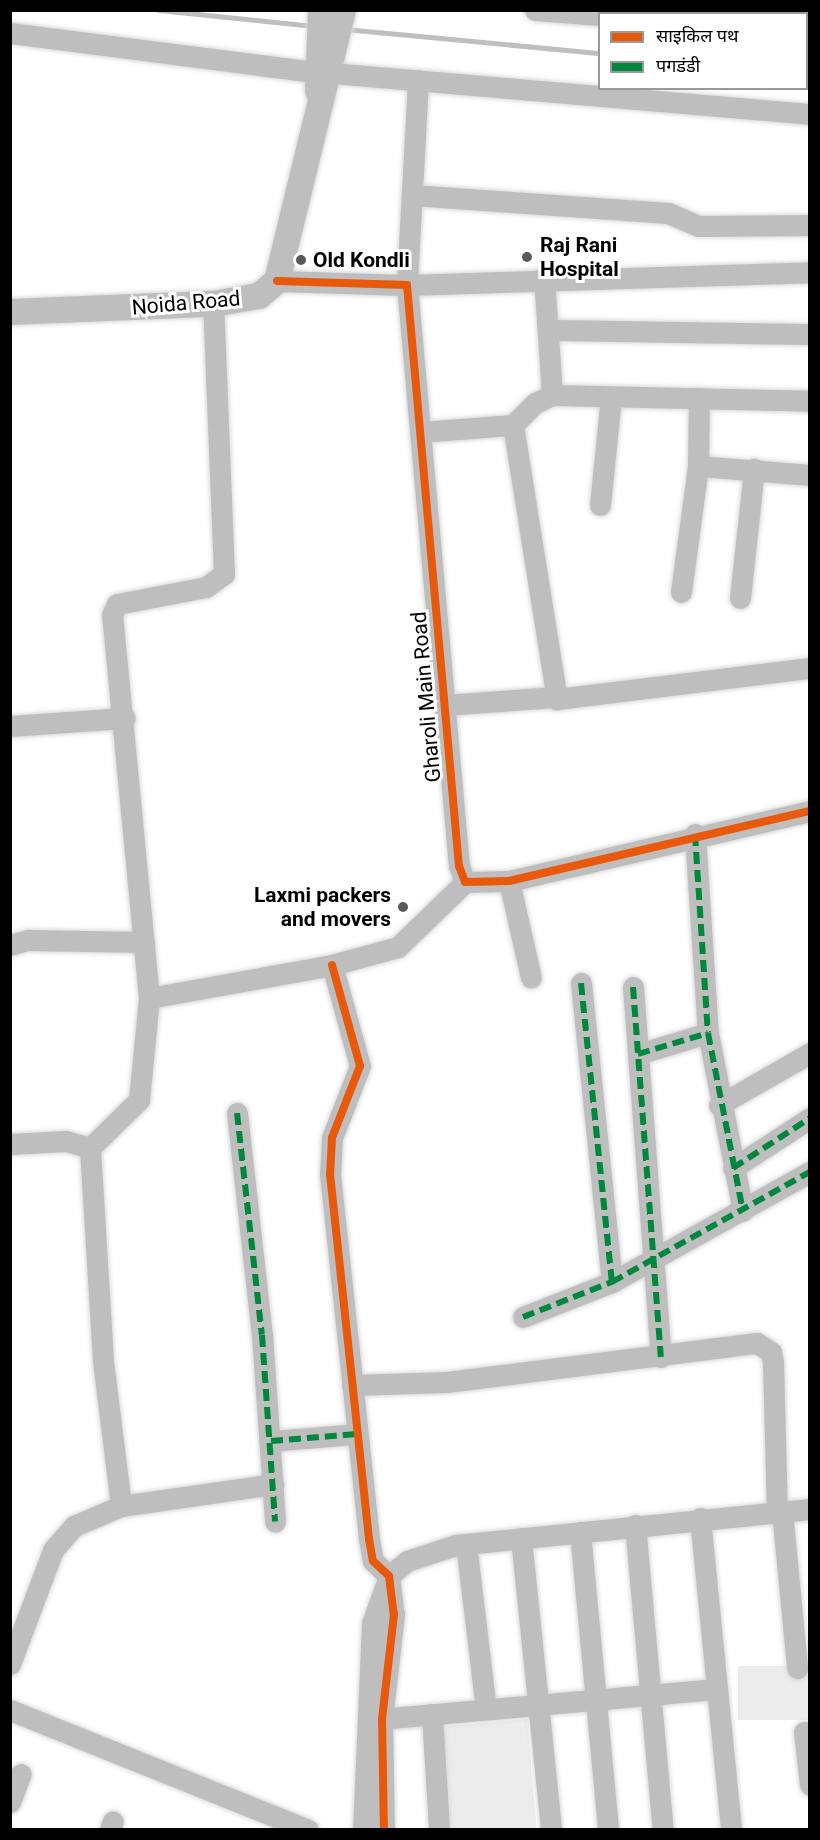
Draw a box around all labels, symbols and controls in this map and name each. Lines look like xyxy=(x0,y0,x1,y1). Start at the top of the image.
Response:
legend xyxy=(598,12,808,90)
text: साइकिल पथ xyxy=(656,25,739,46)
text: पगडंडी xyxy=(656,55,700,76)
place label: Raj Rani Hospital xyxy=(540,232,619,282)
place label: Old Kondli xyxy=(313,247,410,273)
marker: Raj Rani Hospital xyxy=(518,248,536,266)
marker: Old Kondli xyxy=(294,253,308,267)
street label: Noida Road xyxy=(131,286,241,320)
street label: Gharoli Main Road xyxy=(406,611,446,783)
place label: Laxmi packers and movers xyxy=(254,882,391,932)
marker: Laxmi packers and movers xyxy=(396,900,410,914)

